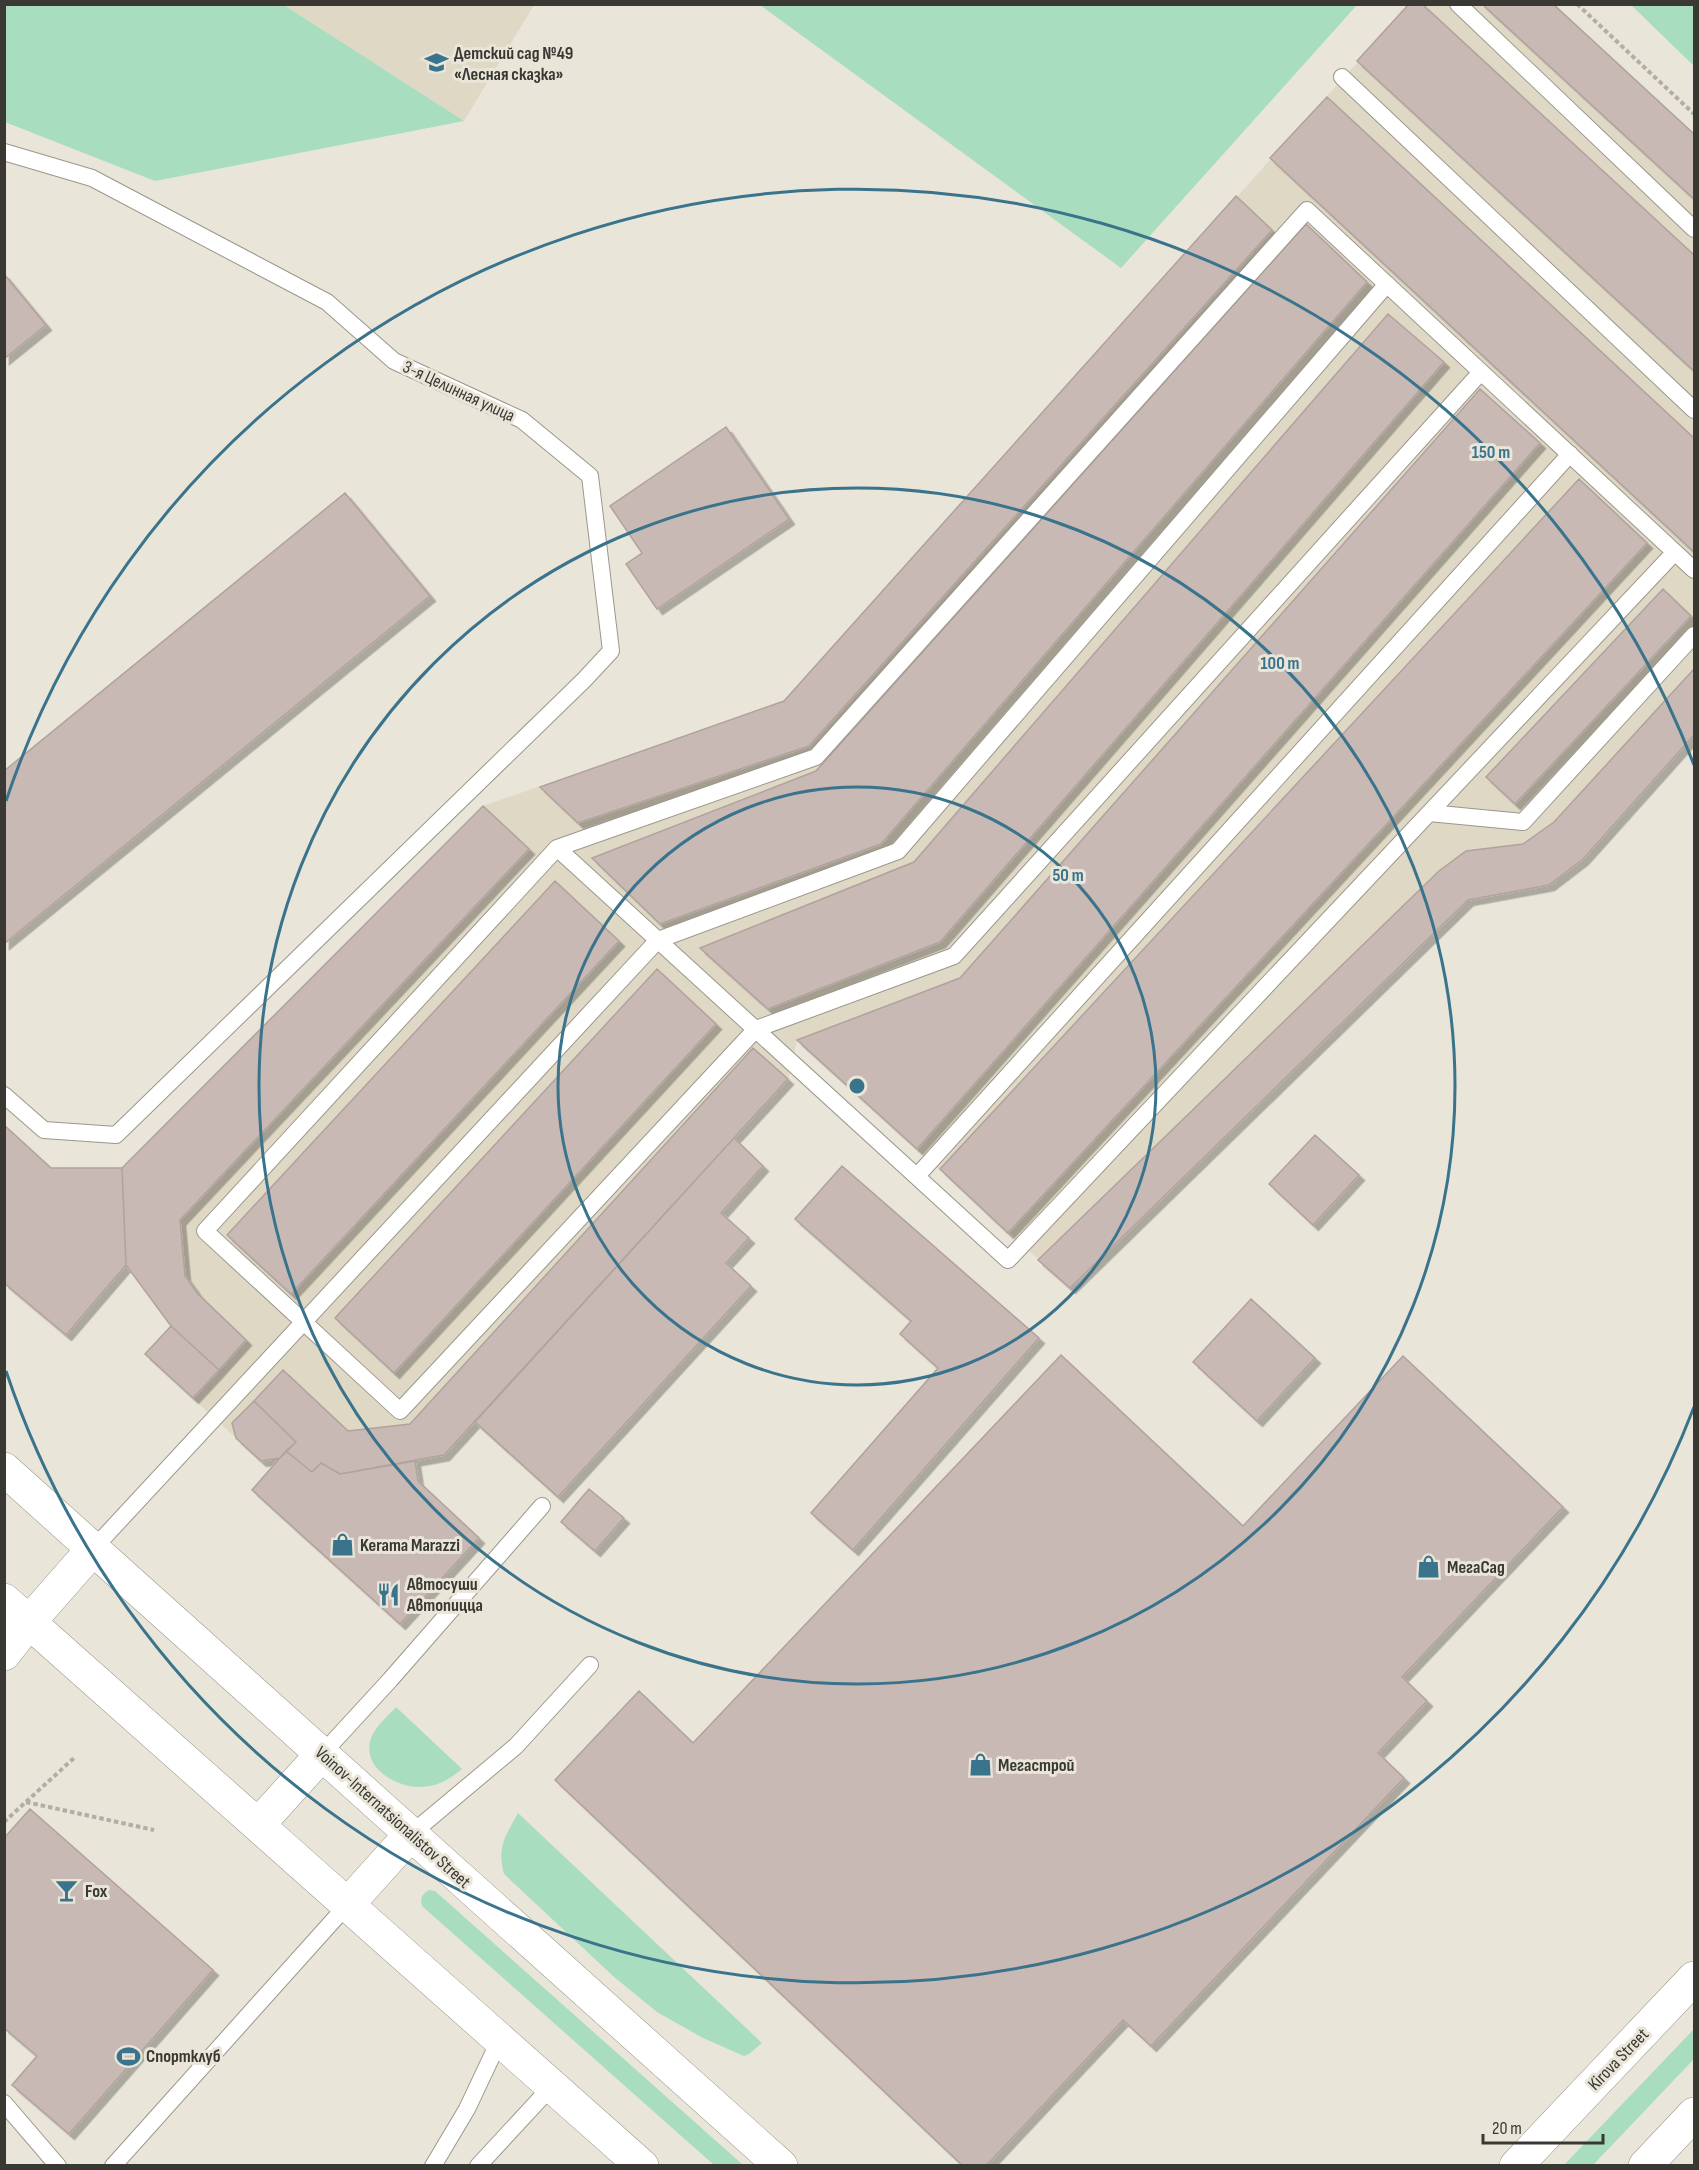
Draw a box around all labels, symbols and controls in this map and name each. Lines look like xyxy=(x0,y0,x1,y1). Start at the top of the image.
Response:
place label: Детский сад №49 «Лесная сказка» xyxy=(454,43,573,85)
school or university icon: Детский сад №49 «Лесная сказка» xyxy=(423,50,449,76)
street label: 3-я Целинная улица xyxy=(399,356,518,427)
text: 150 m xyxy=(1472,442,1510,463)
text: 100 m xyxy=(1261,653,1300,674)
text: 50 m xyxy=(1052,865,1084,886)
centre of rings xyxy=(847,1076,867,1096)
shop icon: Kerama Marazzi xyxy=(329,1532,355,1558)
place label: Kerama Marazzi xyxy=(360,1535,460,1556)
shop icon: МегаСад xyxy=(1416,1554,1442,1580)
place label: МегаСад xyxy=(1447,1557,1505,1578)
place label: Автосуши Автопицца xyxy=(406,1574,483,1616)
restaurant icon: Автосуши Автопицца xyxy=(376,1581,402,1607)
street label: Voinov-Internatsionalistov Street xyxy=(311,1742,475,1893)
shop icon: Мегастрой xyxy=(967,1752,993,1778)
place label: Мегастрой xyxy=(998,1755,1075,1776)
bar icon: Fox xyxy=(54,1878,80,1904)
place label: Fox xyxy=(85,1881,108,1902)
street label: Kirova Street xyxy=(1584,2024,1653,2095)
sports icon: Спортклуб xyxy=(115,2043,141,2069)
place label: Спортклуб xyxy=(146,2046,221,2067)
scale bar xyxy=(1483,2107,1603,2145)
text: 20 m xyxy=(1492,2118,1522,2139)

